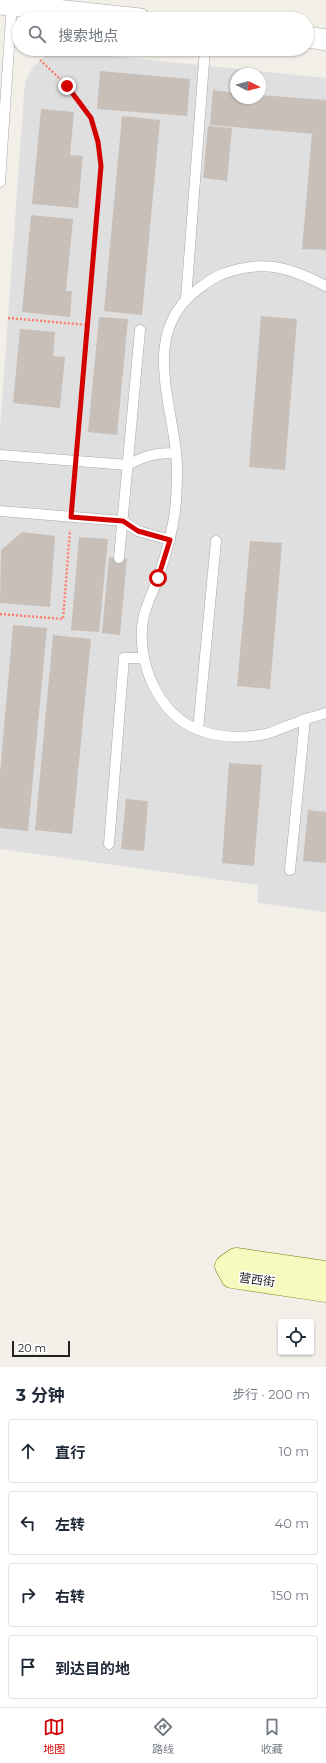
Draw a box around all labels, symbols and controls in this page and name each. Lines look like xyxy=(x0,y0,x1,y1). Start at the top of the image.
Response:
search box xyxy=(12,12,314,56)
icon: search xyxy=(26,23,48,45)
text: 搜索地点 xyxy=(58,26,118,45)
north arrow xyxy=(230,68,266,104)
route end xyxy=(58,77,76,95)
route start xyxy=(149,569,167,587)
street label: 营西街 xyxy=(238,1270,276,1289)
map controls xyxy=(278,1319,314,1355)
button: locate xyxy=(278,1319,314,1355)
scale bar xyxy=(12,1339,70,1358)
text: 20 m xyxy=(18,1341,46,1355)
text: 3 分钟 xyxy=(16,1385,65,1405)
text: 步行 · 200 m xyxy=(232,1386,310,1402)
icon: ahead xyxy=(17,1440,39,1462)
text: 直行 xyxy=(55,1443,85,1462)
text: 10 m xyxy=(279,1443,309,1459)
icon: left xyxy=(17,1512,39,1534)
text: 左转 xyxy=(55,1515,85,1534)
text: 40 m xyxy=(275,1515,309,1531)
icon: right xyxy=(17,1584,39,1606)
text: 右转 xyxy=(55,1587,85,1606)
text: 150 m xyxy=(271,1587,309,1603)
icon: arrive xyxy=(17,1656,39,1678)
text: 到达目的地 xyxy=(55,1659,130,1678)
tab: 地图 xyxy=(43,1716,65,1756)
tab: 路线 xyxy=(152,1716,174,1756)
tab: 收藏 xyxy=(261,1716,283,1756)

